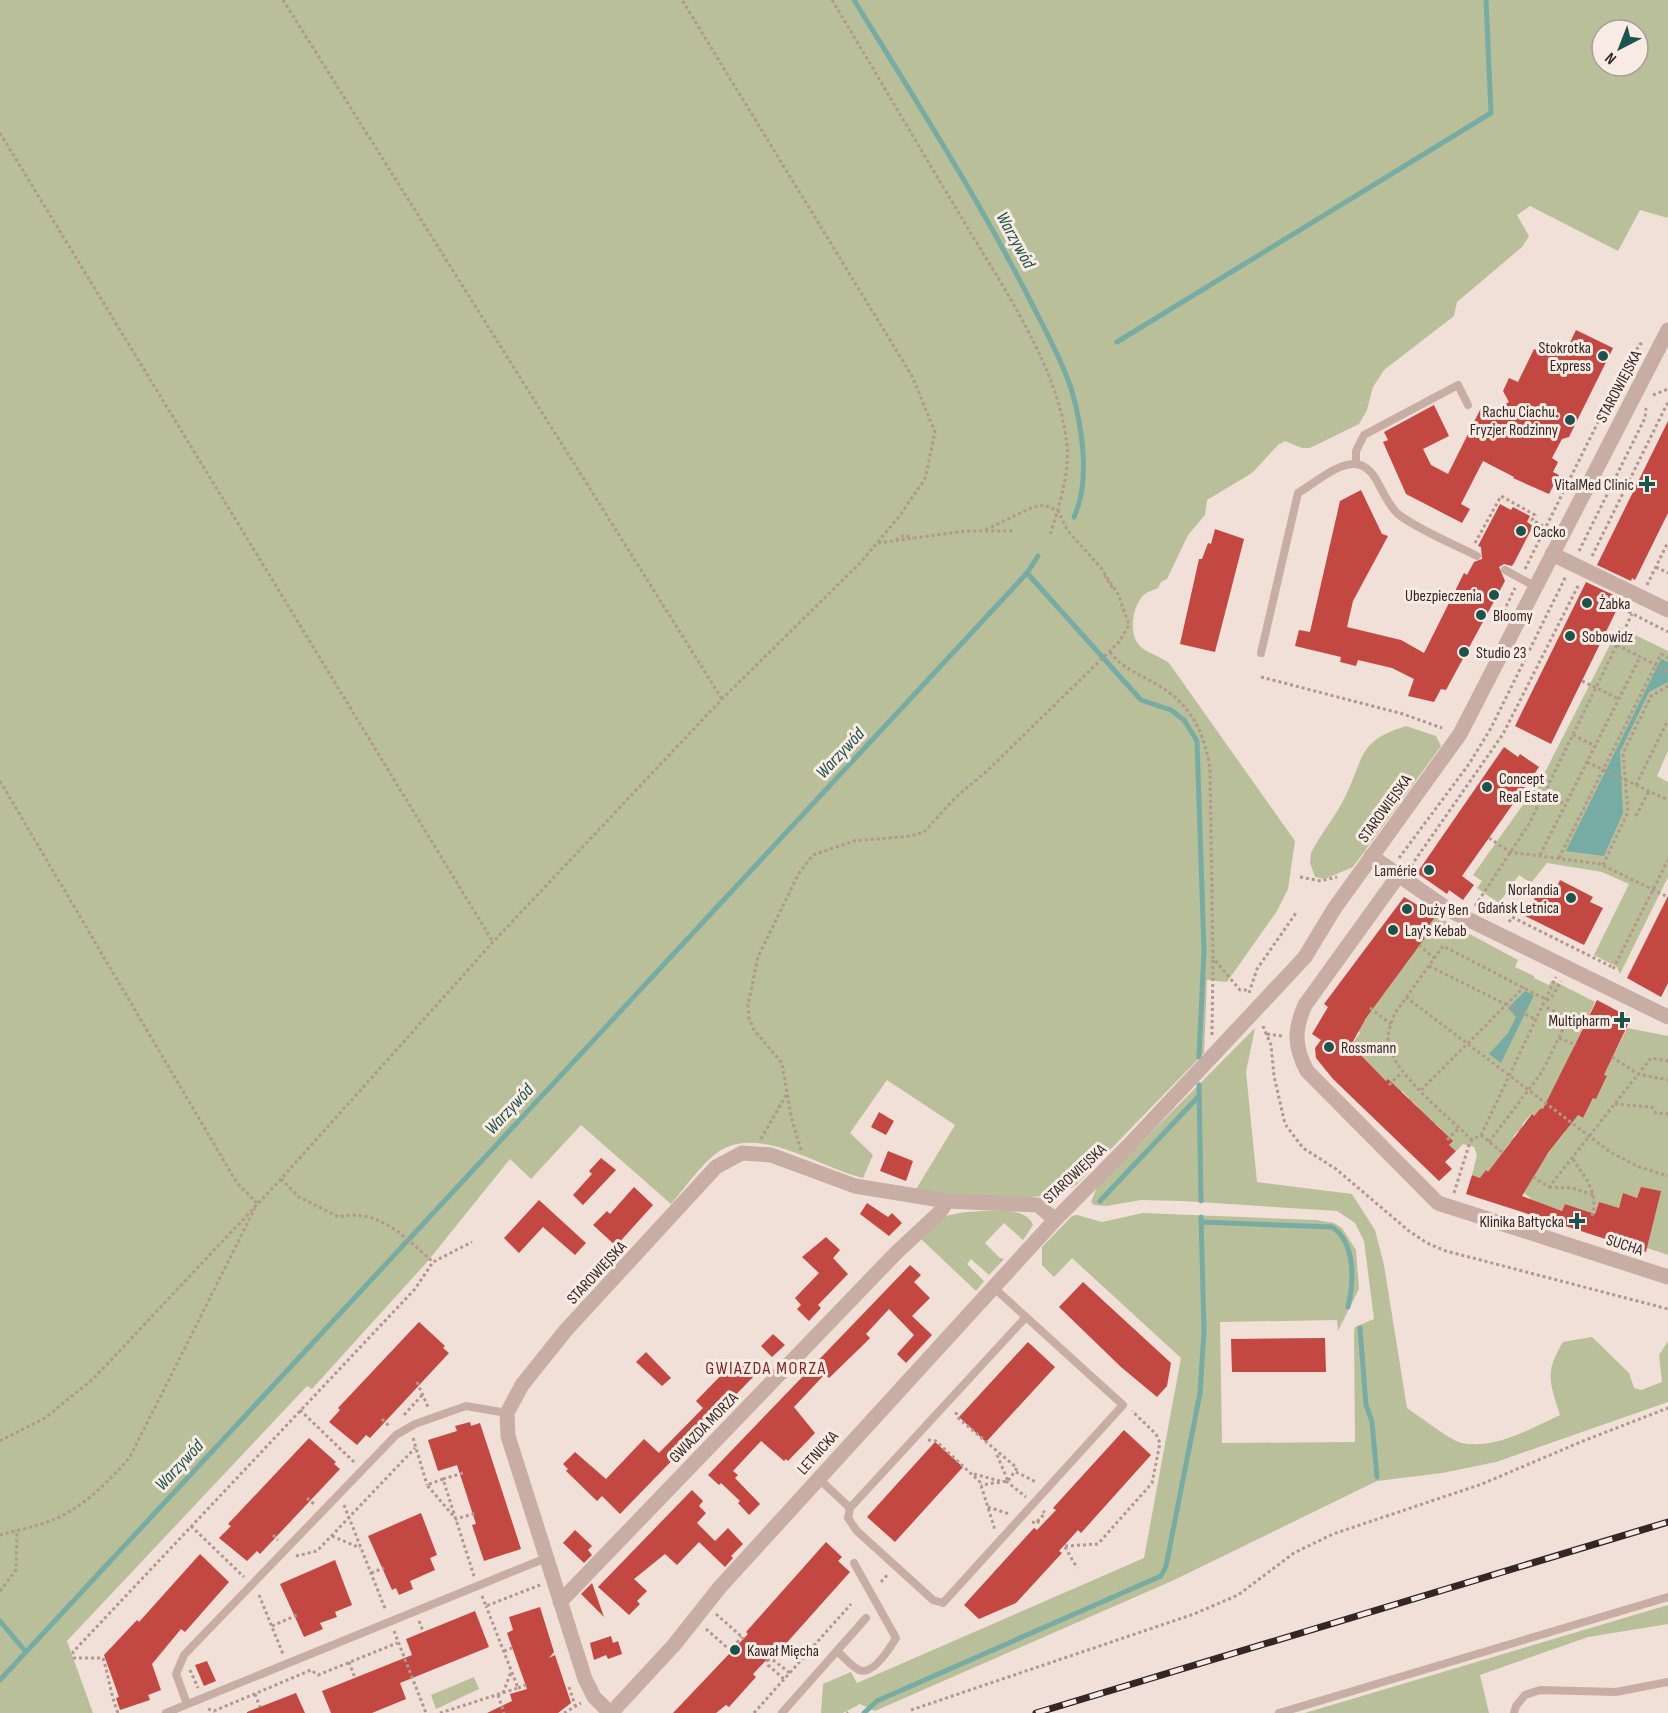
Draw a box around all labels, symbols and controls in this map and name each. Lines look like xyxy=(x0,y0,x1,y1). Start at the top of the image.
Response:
north arrow xyxy=(1590,18,1650,78)
text: N xyxy=(1601,48,1620,68)
water label: Warzywód xyxy=(992,208,1040,273)
place label: Stokrotka Express xyxy=(1539,339,1591,376)
street label: STAROWIEJSKA xyxy=(1592,347,1646,426)
marker: Stokrotka Express xyxy=(1596,349,1610,363)
place label: Rachu Ciachu. Fryzjer Rodzinny xyxy=(1470,403,1558,440)
marker: Rachu Ciachu. Fryzjer Rodzinny xyxy=(1563,413,1577,427)
marker: VitalMed Clinic xyxy=(1638,475,1656,493)
place label: VitalMed Clinic xyxy=(1554,476,1634,495)
place label: Cacko xyxy=(1533,523,1566,542)
marker: Cacko xyxy=(1514,524,1528,538)
place label: Ubezpieczenia xyxy=(1405,587,1482,606)
marker: Ubezpieczenia xyxy=(1487,588,1501,602)
place label: Żabka xyxy=(1599,595,1631,614)
marker: Żabka xyxy=(1580,596,1594,610)
place label: Bloomy xyxy=(1493,607,1533,626)
marker: Bloomy xyxy=(1474,608,1488,622)
place label: Sobowidz xyxy=(1582,628,1633,647)
marker: Sobowidz xyxy=(1563,629,1577,643)
place label: Studio 23 xyxy=(1476,644,1527,663)
marker: Studio 23 xyxy=(1457,645,1471,659)
water label: Warzywód xyxy=(812,723,869,783)
place label: Concept Real Estate xyxy=(1499,770,1559,807)
street label: STAROWIEJSKA xyxy=(1354,771,1416,846)
marker: Concept Real Estate xyxy=(1480,780,1494,794)
place label: Lamérie xyxy=(1374,862,1417,881)
marker: Lamérie xyxy=(1422,863,1436,877)
place label: Norlandia Gdańsk Letnica xyxy=(1478,881,1559,918)
marker: Norlandia Gdańsk Letnica xyxy=(1564,891,1578,905)
place label: Duży Ben xyxy=(1419,901,1469,920)
marker: Duży Ben xyxy=(1400,902,1414,916)
place label: Lay's Kebab xyxy=(1405,922,1467,941)
marker: Lay's Kebab xyxy=(1386,923,1400,937)
place label: Multipharm xyxy=(1548,1012,1610,1031)
marker: Multipharm xyxy=(1615,1013,1629,1027)
place label: Rossmann xyxy=(1341,1039,1396,1058)
marker: Rossmann xyxy=(1322,1040,1336,1054)
water label: Warzywód xyxy=(481,1079,538,1139)
street label: STAROWIEJSKA xyxy=(1040,1140,1110,1208)
marker: Klinika Bałtycka xyxy=(1568,1212,1586,1230)
place label: Klinika Bałtycka xyxy=(1479,1213,1564,1232)
street label: SUCHA xyxy=(1604,1231,1645,1260)
street label: STAROWIEJSKA xyxy=(563,1238,631,1308)
district label: GWIAZDA MORZA xyxy=(705,1358,827,1379)
street label: GWIAZDA MORZA xyxy=(666,1389,742,1467)
street label: LETNICKA xyxy=(794,1427,843,1479)
water label: Warzywód xyxy=(151,1435,208,1495)
place label: Kawał Mięcha xyxy=(747,1642,819,1661)
marker: Kawał Mięcha xyxy=(728,1643,742,1657)

